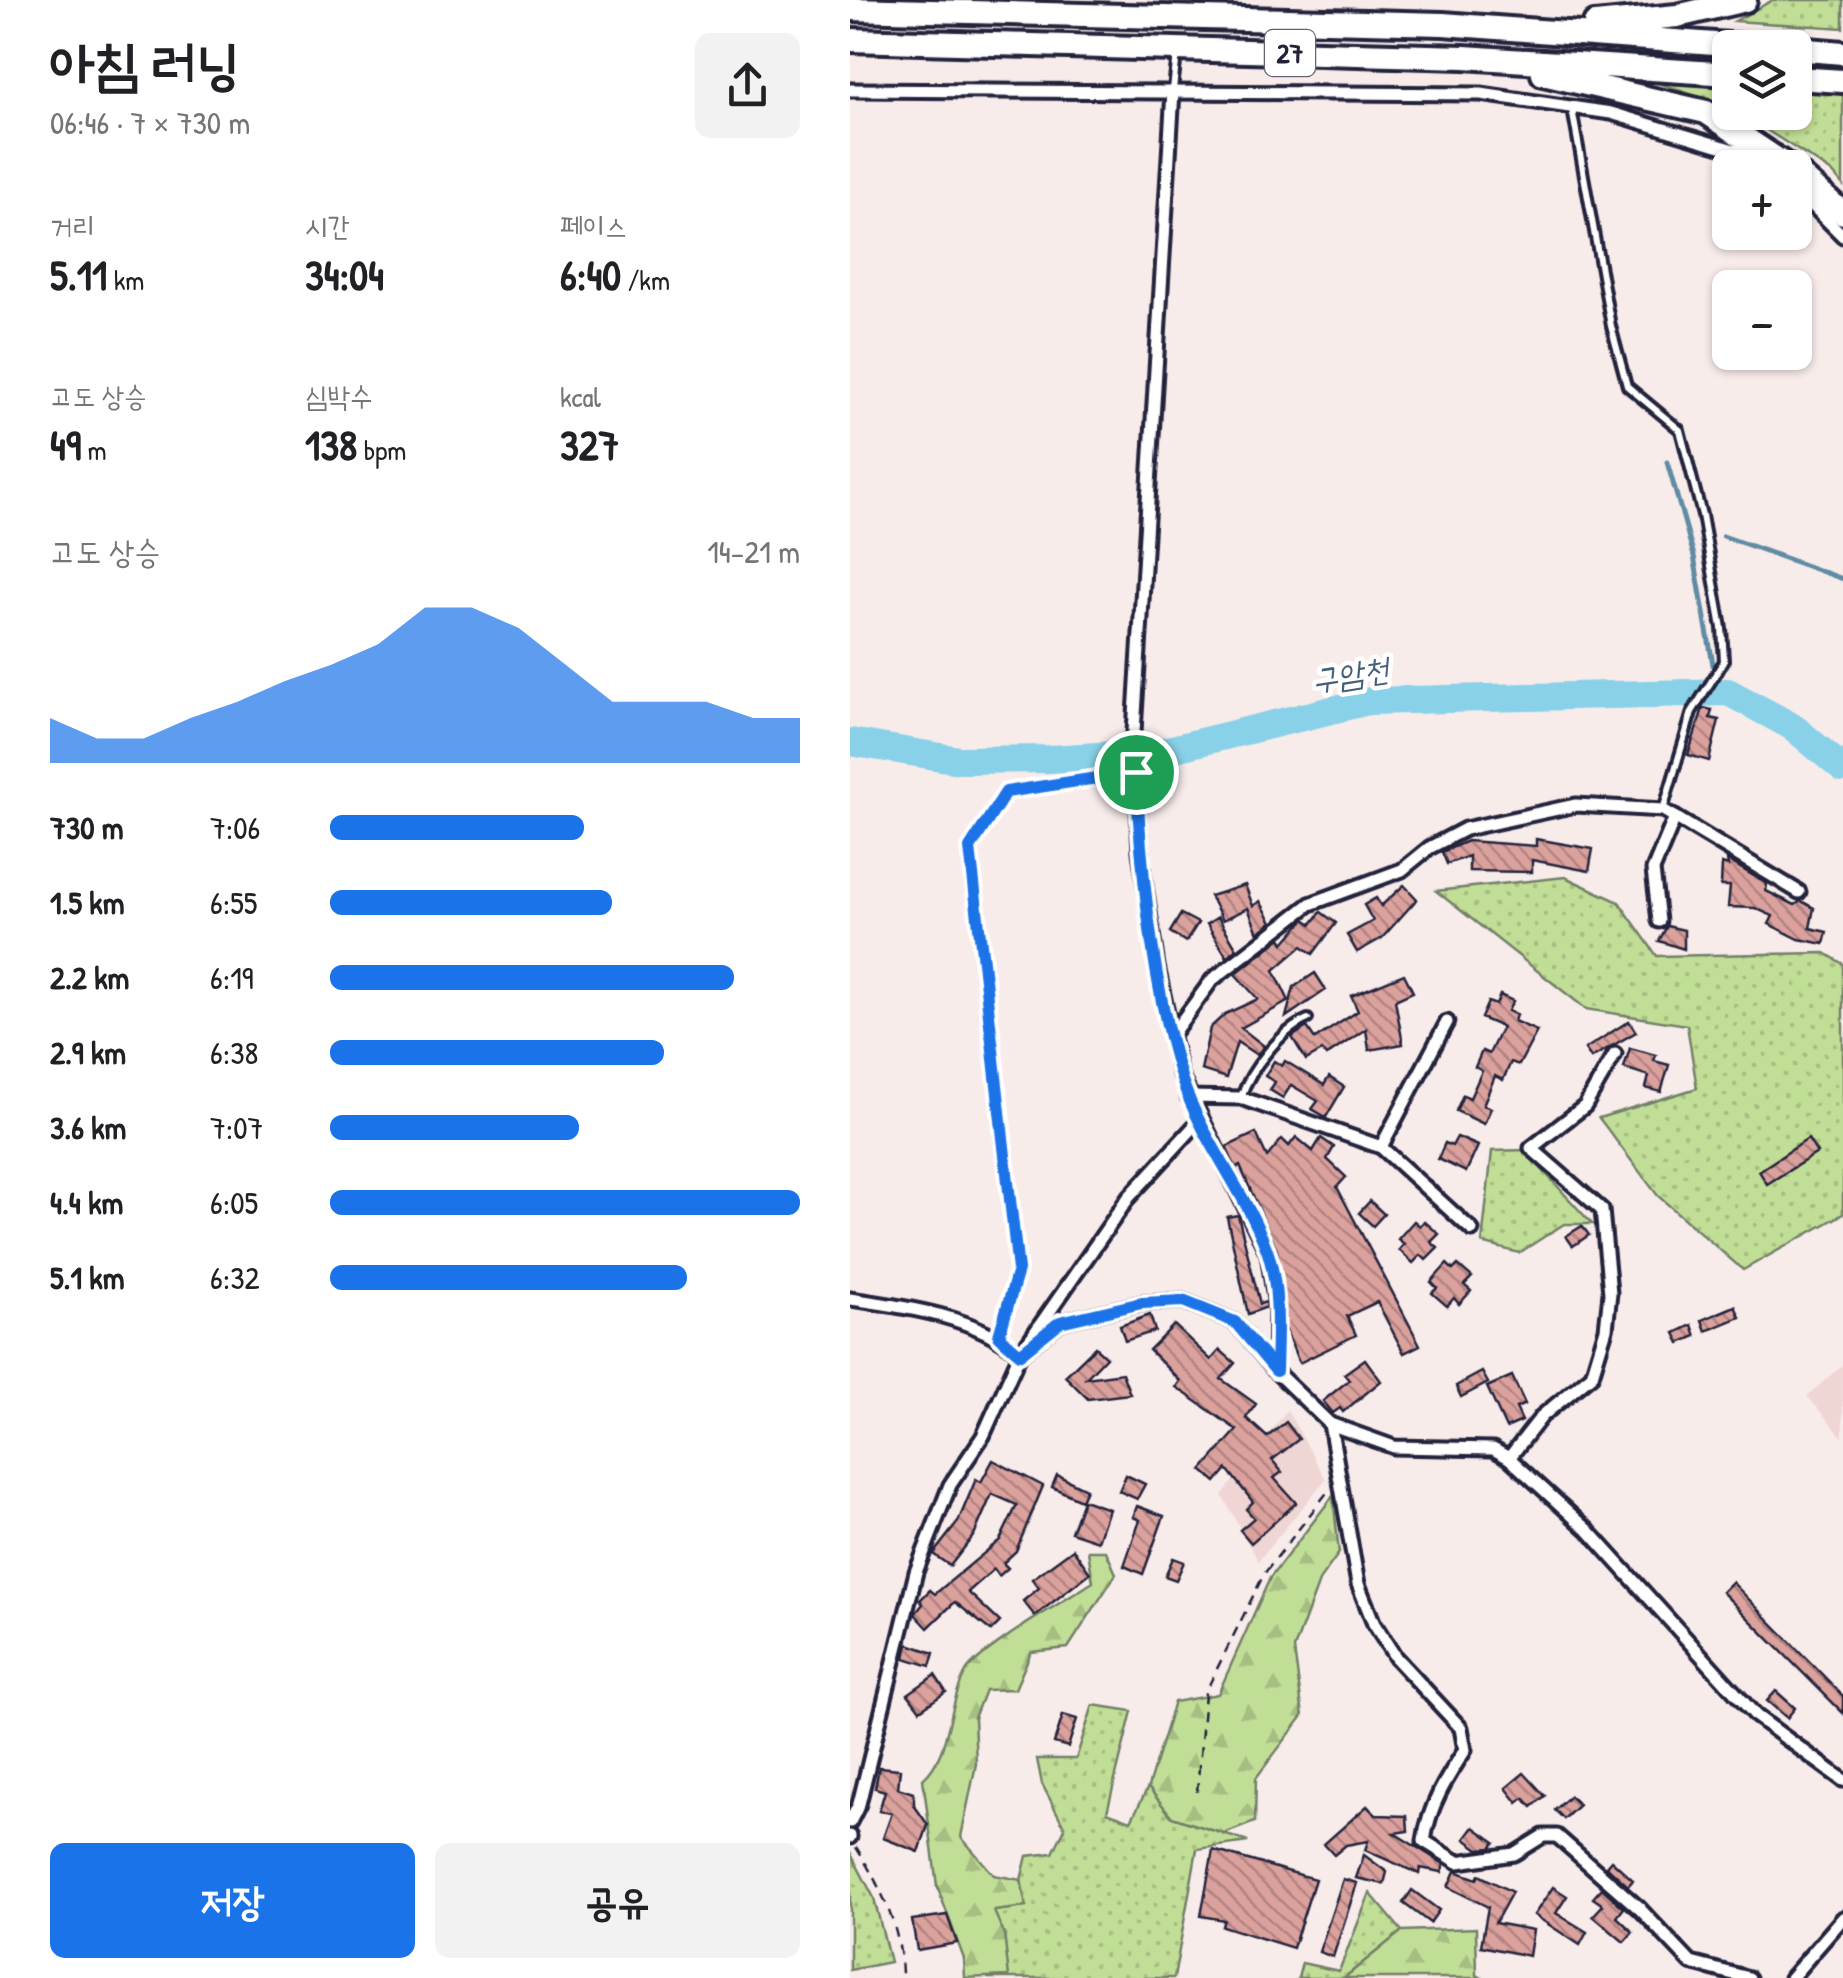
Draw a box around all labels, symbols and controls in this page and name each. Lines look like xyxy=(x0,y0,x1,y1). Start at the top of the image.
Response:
text: 아침 러닝 xyxy=(50,26,240,100)
road number: 27 xyxy=(1265,30,1315,76)
map controls xyxy=(1712,30,1812,370)
button: layers xyxy=(1712,30,1812,130)
button: share xyxy=(695,33,800,138)
text: 06:46 · 7 × 730 m xyxy=(50,101,250,144)
button: + xyxy=(1712,150,1812,250)
text: 거리 xyxy=(50,207,95,245)
text: 시간 xyxy=(305,207,350,245)
text: 페이스 xyxy=(560,207,628,245)
text: 5.11 xyxy=(50,246,107,303)
text: 34:04 xyxy=(305,246,384,303)
text: 6:40 xyxy=(560,246,621,303)
text: km xyxy=(107,261,144,299)
text: /km xyxy=(621,261,670,299)
button: − xyxy=(1712,270,1812,370)
text: 고도 상승 xyxy=(50,377,147,415)
text: 심박수 xyxy=(305,377,373,415)
text: kcal xyxy=(560,378,601,416)
text: 49 xyxy=(50,416,81,473)
text: 138 xyxy=(305,416,357,473)
text: 327 xyxy=(560,416,619,473)
text: m xyxy=(81,431,107,469)
text: bpm xyxy=(357,431,406,469)
text: 고도 상승 xyxy=(50,530,160,573)
text: 14–21 m xyxy=(707,530,800,573)
water label: 구암천 xyxy=(1308,646,1395,701)
pin xyxy=(1094,730,1179,815)
icon: arrive xyxy=(1109,745,1164,800)
text: 730 m xyxy=(50,806,124,849)
text: 7:06 xyxy=(210,806,260,849)
text: 1.5 km xyxy=(50,881,124,924)
text: 6:55 xyxy=(210,881,257,924)
text: 2.2 km xyxy=(50,956,129,999)
text: 6:19 xyxy=(210,956,254,999)
text: 2.9 km xyxy=(50,1031,126,1074)
text: 6:38 xyxy=(210,1031,258,1074)
text: 3.6 km xyxy=(50,1106,126,1149)
text: 7:07 xyxy=(210,1106,263,1149)
text: 4.4 km xyxy=(50,1181,123,1224)
text: 6:05 xyxy=(210,1181,258,1224)
text: 5.1 km xyxy=(50,1256,124,1299)
text: 6:32 xyxy=(210,1256,260,1299)
button: 저장 xyxy=(50,1843,415,1958)
button: 공유 xyxy=(435,1843,800,1958)

